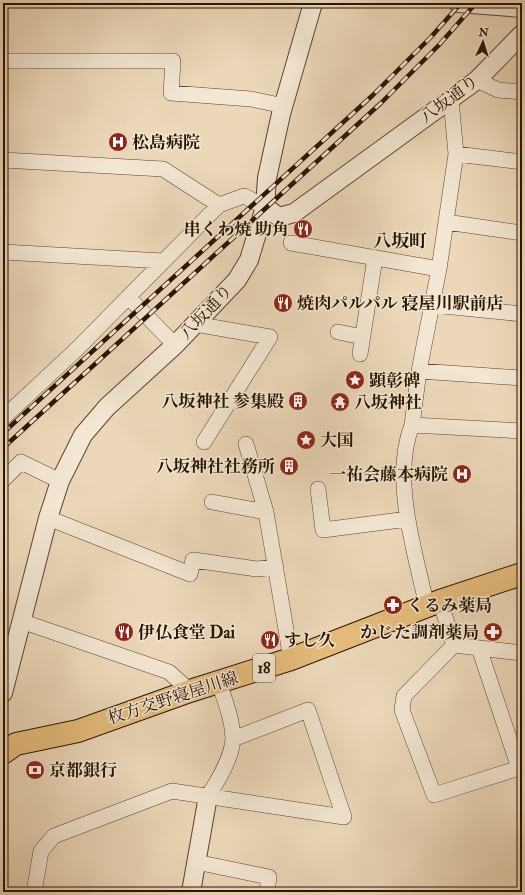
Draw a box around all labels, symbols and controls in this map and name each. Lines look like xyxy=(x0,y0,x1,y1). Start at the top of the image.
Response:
north arrow xyxy=(463,22,503,62)
text: N xyxy=(477,26,490,39)
street label: 八坂通り xyxy=(416,70,482,128)
hospital icon: 松島病院 xyxy=(107,131,129,153)
place label: 松島病院 xyxy=(132,132,200,153)
restaurant icon: 串くわ焼 助角 xyxy=(292,218,314,240)
place label: 串くわ焼 助角 xyxy=(183,219,289,240)
district label: 八坂町 xyxy=(373,230,427,253)
street label: 八坂通り xyxy=(175,280,237,344)
restaurant icon: 焼肉パルパル 寝屋川駅前店 xyxy=(272,292,294,314)
place label: 焼肉パルパル 寝屋川駅前店 xyxy=(297,293,503,314)
place icon: 顕彰碑 xyxy=(344,369,366,391)
place label: 顕彰碑 xyxy=(369,370,420,391)
building icon: 八坂神社 参集殿 xyxy=(287,390,309,412)
place label: 八坂神社 参集殿 xyxy=(161,391,284,412)
temple icon: 八坂神社 xyxy=(329,391,351,413)
place label: 八坂神社 xyxy=(354,392,422,413)
place icon: 大国 xyxy=(295,429,317,451)
place label: 大国 xyxy=(320,430,354,451)
building icon: 八坂神社社務所 xyxy=(278,455,300,477)
place label: 八坂神社社務所 xyxy=(156,456,275,477)
hospital icon: 一祐会藤本病院 xyxy=(451,463,473,485)
place label: 一祐会藤本病院 xyxy=(329,464,448,485)
pharmacy icon: くるみ薬局 xyxy=(382,594,404,616)
place label: くるみ薬局 xyxy=(407,595,492,616)
restaurant icon: 伊仏食堂 Dai xyxy=(113,621,135,643)
pharmacy icon: かじた調剤薬局 xyxy=(482,621,504,643)
place label: 伊仏食堂 Dai xyxy=(138,622,235,643)
place label: かじた調剤薬局 xyxy=(360,622,479,643)
restaurant icon: すし久 xyxy=(259,629,281,651)
place label: すし久 xyxy=(284,630,335,651)
road number: 18 xyxy=(253,654,275,682)
street label: 枚方交野寝屋川線 xyxy=(105,667,241,729)
bank icon: 京都銀行 xyxy=(24,759,46,781)
place label: 京都銀行 xyxy=(49,760,117,781)

